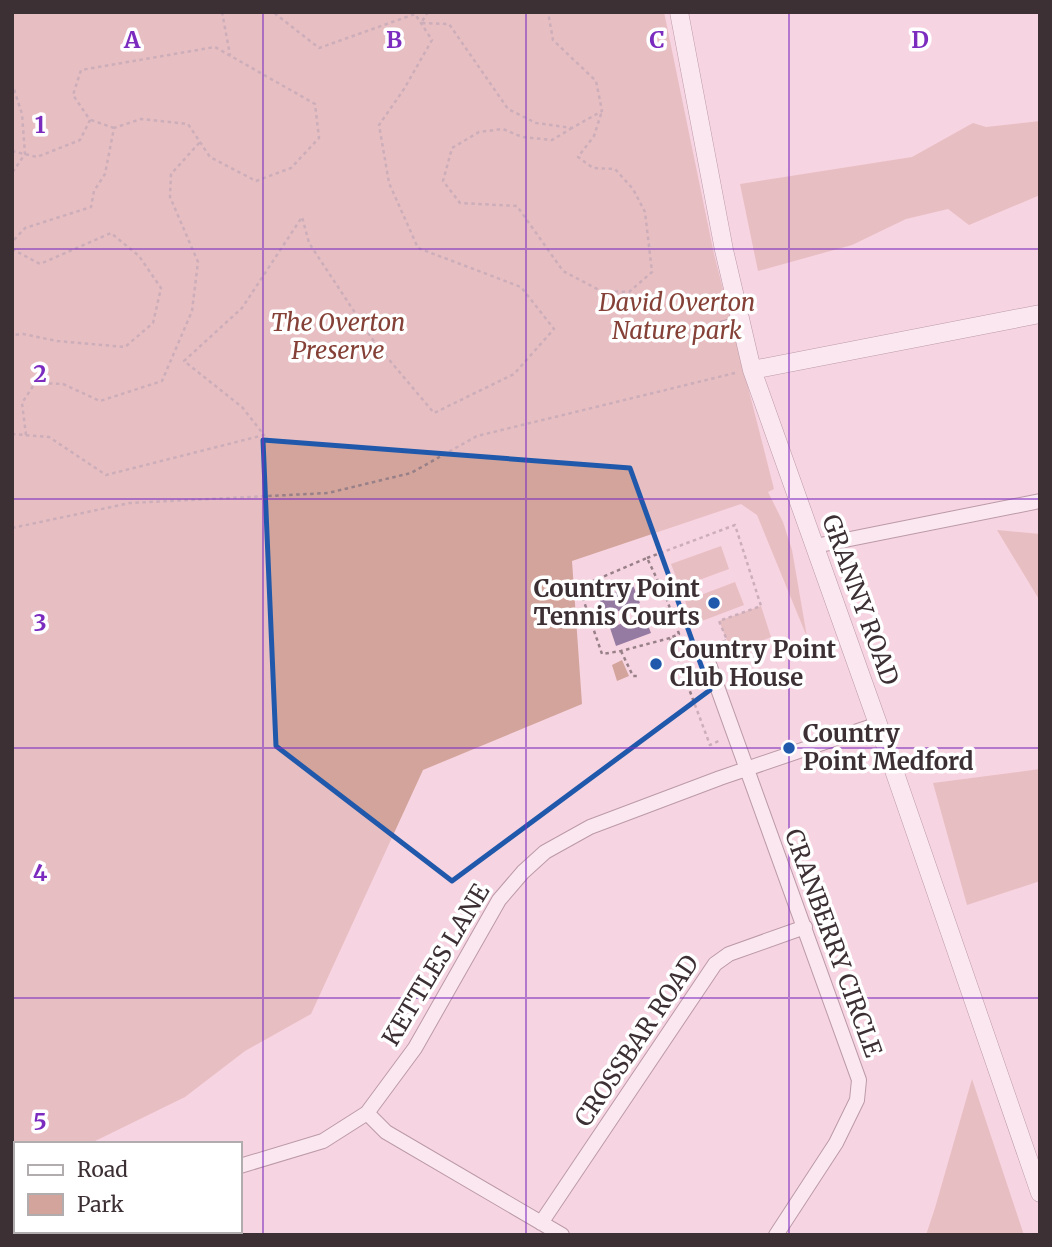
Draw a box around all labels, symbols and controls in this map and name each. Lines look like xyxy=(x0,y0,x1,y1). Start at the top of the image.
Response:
text: A xyxy=(123,25,141,54)
text: B xyxy=(386,25,402,54)
text: C xyxy=(649,25,665,54)
text: D xyxy=(911,25,929,54)
text: 1 xyxy=(35,110,46,139)
park label: David Overton Nature park xyxy=(598,287,755,346)
park label: The Overton Preserve xyxy=(271,307,405,366)
text: 2 xyxy=(33,359,47,388)
street label: GRANNY ROAD xyxy=(815,510,906,689)
place label: Country Point Tennis Courts xyxy=(534,573,700,632)
marker: Country Point Tennis Courts xyxy=(706,595,722,611)
text: 3 xyxy=(33,608,47,637)
place label: Country Point Club House xyxy=(670,634,836,693)
marker: Country Point Club House xyxy=(648,656,664,672)
place label: Country Point Medford xyxy=(803,718,974,777)
marker: Country Point Medford xyxy=(781,740,797,756)
street label: CRANBERRY CIRCLE xyxy=(778,825,889,1062)
text: 4 xyxy=(33,858,48,887)
street label: KETTLES LANE xyxy=(375,877,496,1051)
street label: CROSSBAR ROAD xyxy=(568,949,706,1133)
text: 5 xyxy=(33,1107,47,1136)
legend xyxy=(14,1142,242,1233)
text: Road xyxy=(77,1156,128,1183)
text: Park xyxy=(77,1191,124,1218)

